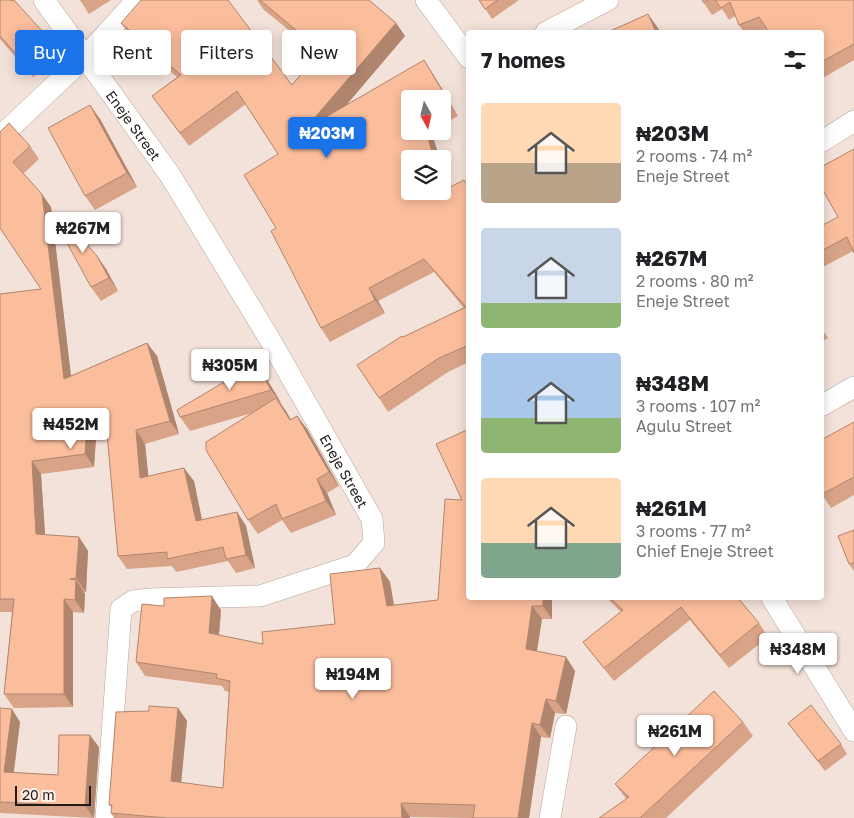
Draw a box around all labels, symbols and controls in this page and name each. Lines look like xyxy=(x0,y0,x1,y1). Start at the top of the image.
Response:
chip: Buy xyxy=(15,30,84,75)
chip: Rent xyxy=(94,30,171,75)
chip: Filters xyxy=(181,30,272,75)
chip: New xyxy=(282,30,356,75)
icon: filters xyxy=(781,46,809,74)
text: 7 homes xyxy=(481,47,566,73)
street label: Eneje Street xyxy=(103,87,165,163)
north arrow xyxy=(401,90,451,140)
map controls xyxy=(401,90,451,200)
pin: ₦203M xyxy=(292,116,362,159)
text: ₦203M xyxy=(636,120,709,146)
text: ₦203M xyxy=(299,123,355,143)
icon: home xyxy=(521,123,581,183)
text: 2 rooms · 74 m² xyxy=(636,146,752,166)
button: layers xyxy=(401,150,451,200)
text: Eneje Street xyxy=(636,166,730,186)
pin: ₦267M xyxy=(48,212,118,254)
text: ₦267M xyxy=(56,218,110,238)
text: ₦267M xyxy=(636,245,707,271)
icon: home xyxy=(521,248,581,308)
text: 2 rooms · 80 m² xyxy=(636,271,754,291)
text: Eneje Street xyxy=(636,291,730,311)
pin: ₦305M xyxy=(195,348,265,391)
text: ₦305M xyxy=(202,355,258,375)
text: ₦348M xyxy=(636,370,709,396)
icon: home xyxy=(521,373,581,433)
text: 3 rooms · 107 m² xyxy=(636,396,760,416)
pin: ₦452M xyxy=(36,408,106,450)
text: ₦452M xyxy=(43,414,99,434)
text: Agulu Street xyxy=(636,416,732,436)
street label: Eneje Street xyxy=(317,431,372,511)
text: ₦261M xyxy=(636,495,707,521)
icon: home xyxy=(521,498,581,558)
text: 3 rooms · 77 m² xyxy=(636,521,751,541)
text: Chief Eneje Street xyxy=(636,541,774,561)
pin: ₦348M xyxy=(763,632,833,675)
text: ₦348M xyxy=(770,639,826,659)
pin: ₦194M xyxy=(318,658,388,700)
text: ₦194M xyxy=(326,664,380,684)
pin: ₦261M xyxy=(640,714,710,757)
text: ₦261M xyxy=(648,721,702,741)
scale bar xyxy=(15,783,91,806)
text: 20 m xyxy=(22,786,55,803)

